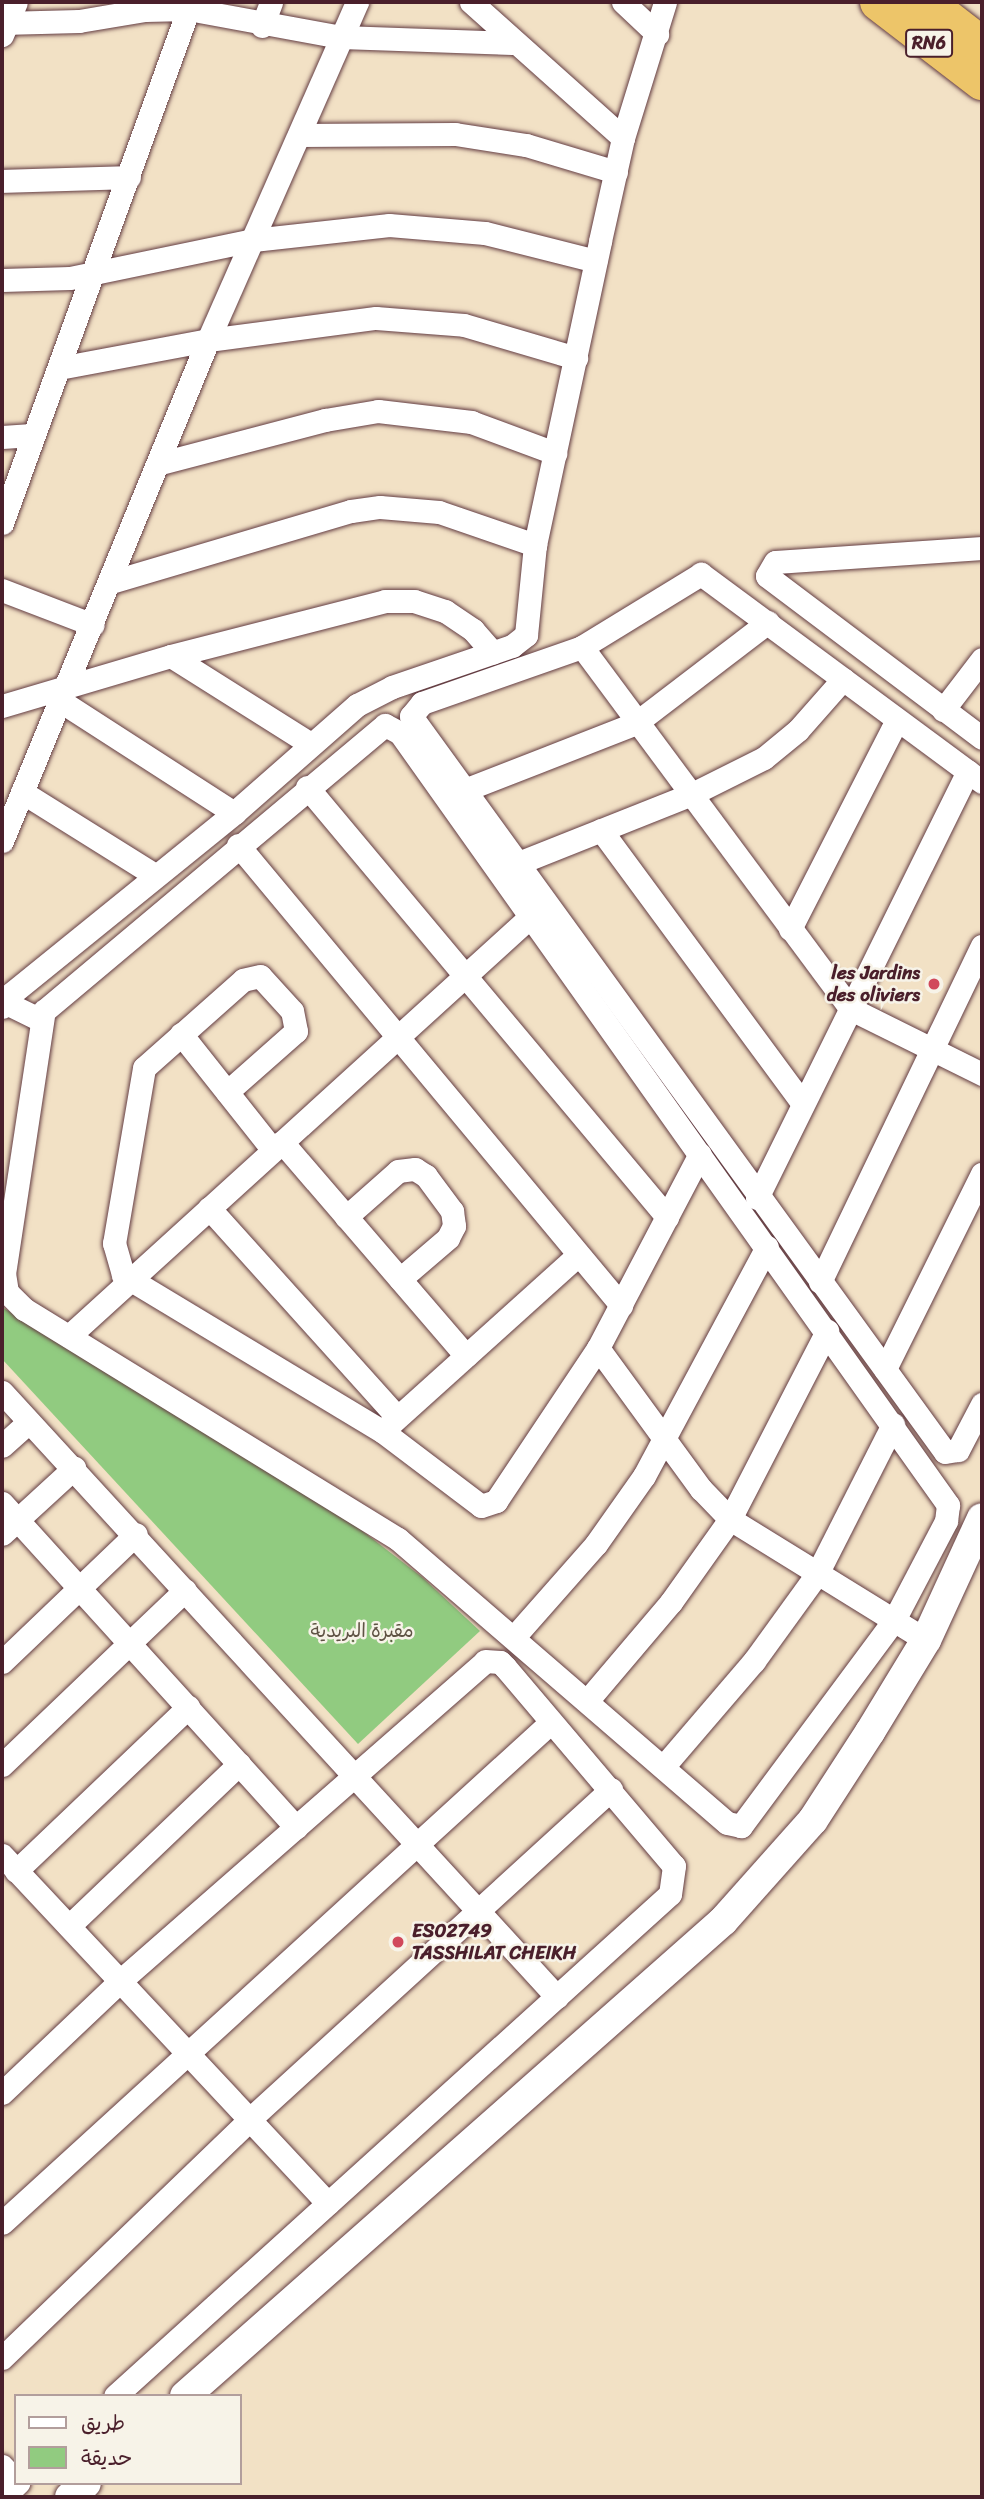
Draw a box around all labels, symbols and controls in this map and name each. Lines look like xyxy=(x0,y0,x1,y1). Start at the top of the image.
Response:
road number: RN6 xyxy=(904,28,954,58)
place label: les Jardins des oliviers xyxy=(826,962,920,1006)
marker: les Jardins des oliviers xyxy=(926,976,942,992)
park label: مقبرة البريدية xyxy=(311,1620,413,1642)
place label: ES02749 TASSHILAT CHEIKH xyxy=(412,1920,576,1964)
marker: ES02749 TASSHILAT CHEIKH xyxy=(390,1934,406,1950)
legend xyxy=(14,2394,242,2485)
text: طريق xyxy=(81,2404,125,2442)
text: حديقة xyxy=(81,2439,132,2477)

